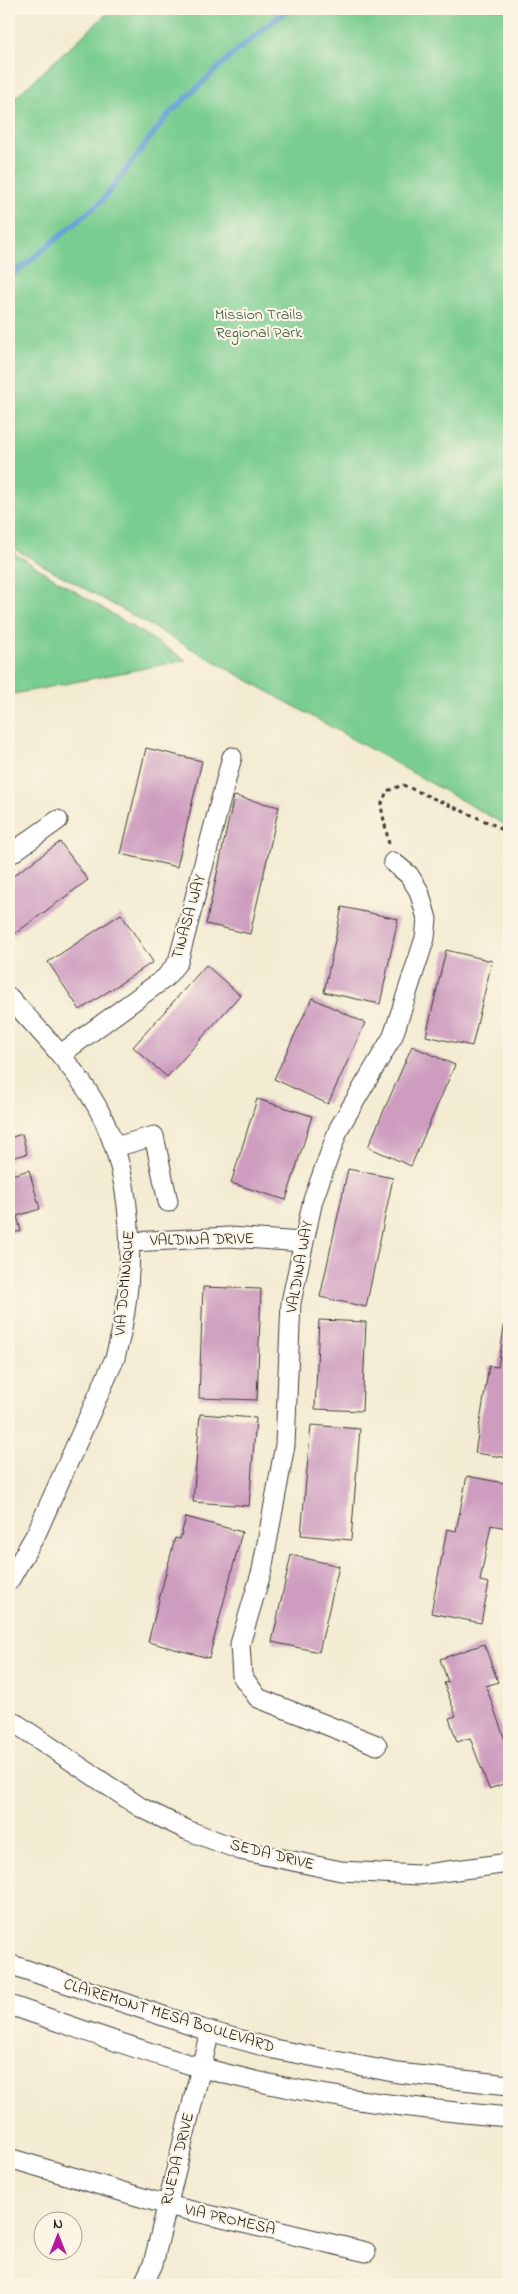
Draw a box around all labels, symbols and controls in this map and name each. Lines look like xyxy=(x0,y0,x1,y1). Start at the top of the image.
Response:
park label: Mission Trails Regional Park xyxy=(215,303,303,345)
street label: TINASA WAY xyxy=(165,871,213,962)
street label: VALDINA WAY xyxy=(280,1218,320,1316)
street label: VALDINA DRIVE xyxy=(149,1227,254,1253)
street label: VIA DOMINIQUE xyxy=(108,1229,142,1338)
street label: SEDA DRIVE xyxy=(227,1833,317,1877)
street label: CLAIREMONT MESA BOULEVARD xyxy=(60,1972,278,2060)
street label: RUEDA DRIVE xyxy=(155,2110,201,2208)
street label: VIA PROMESA xyxy=(181,2198,278,2242)
north arrow xyxy=(32,2212,82,2262)
text: N xyxy=(53,2214,63,2235)

